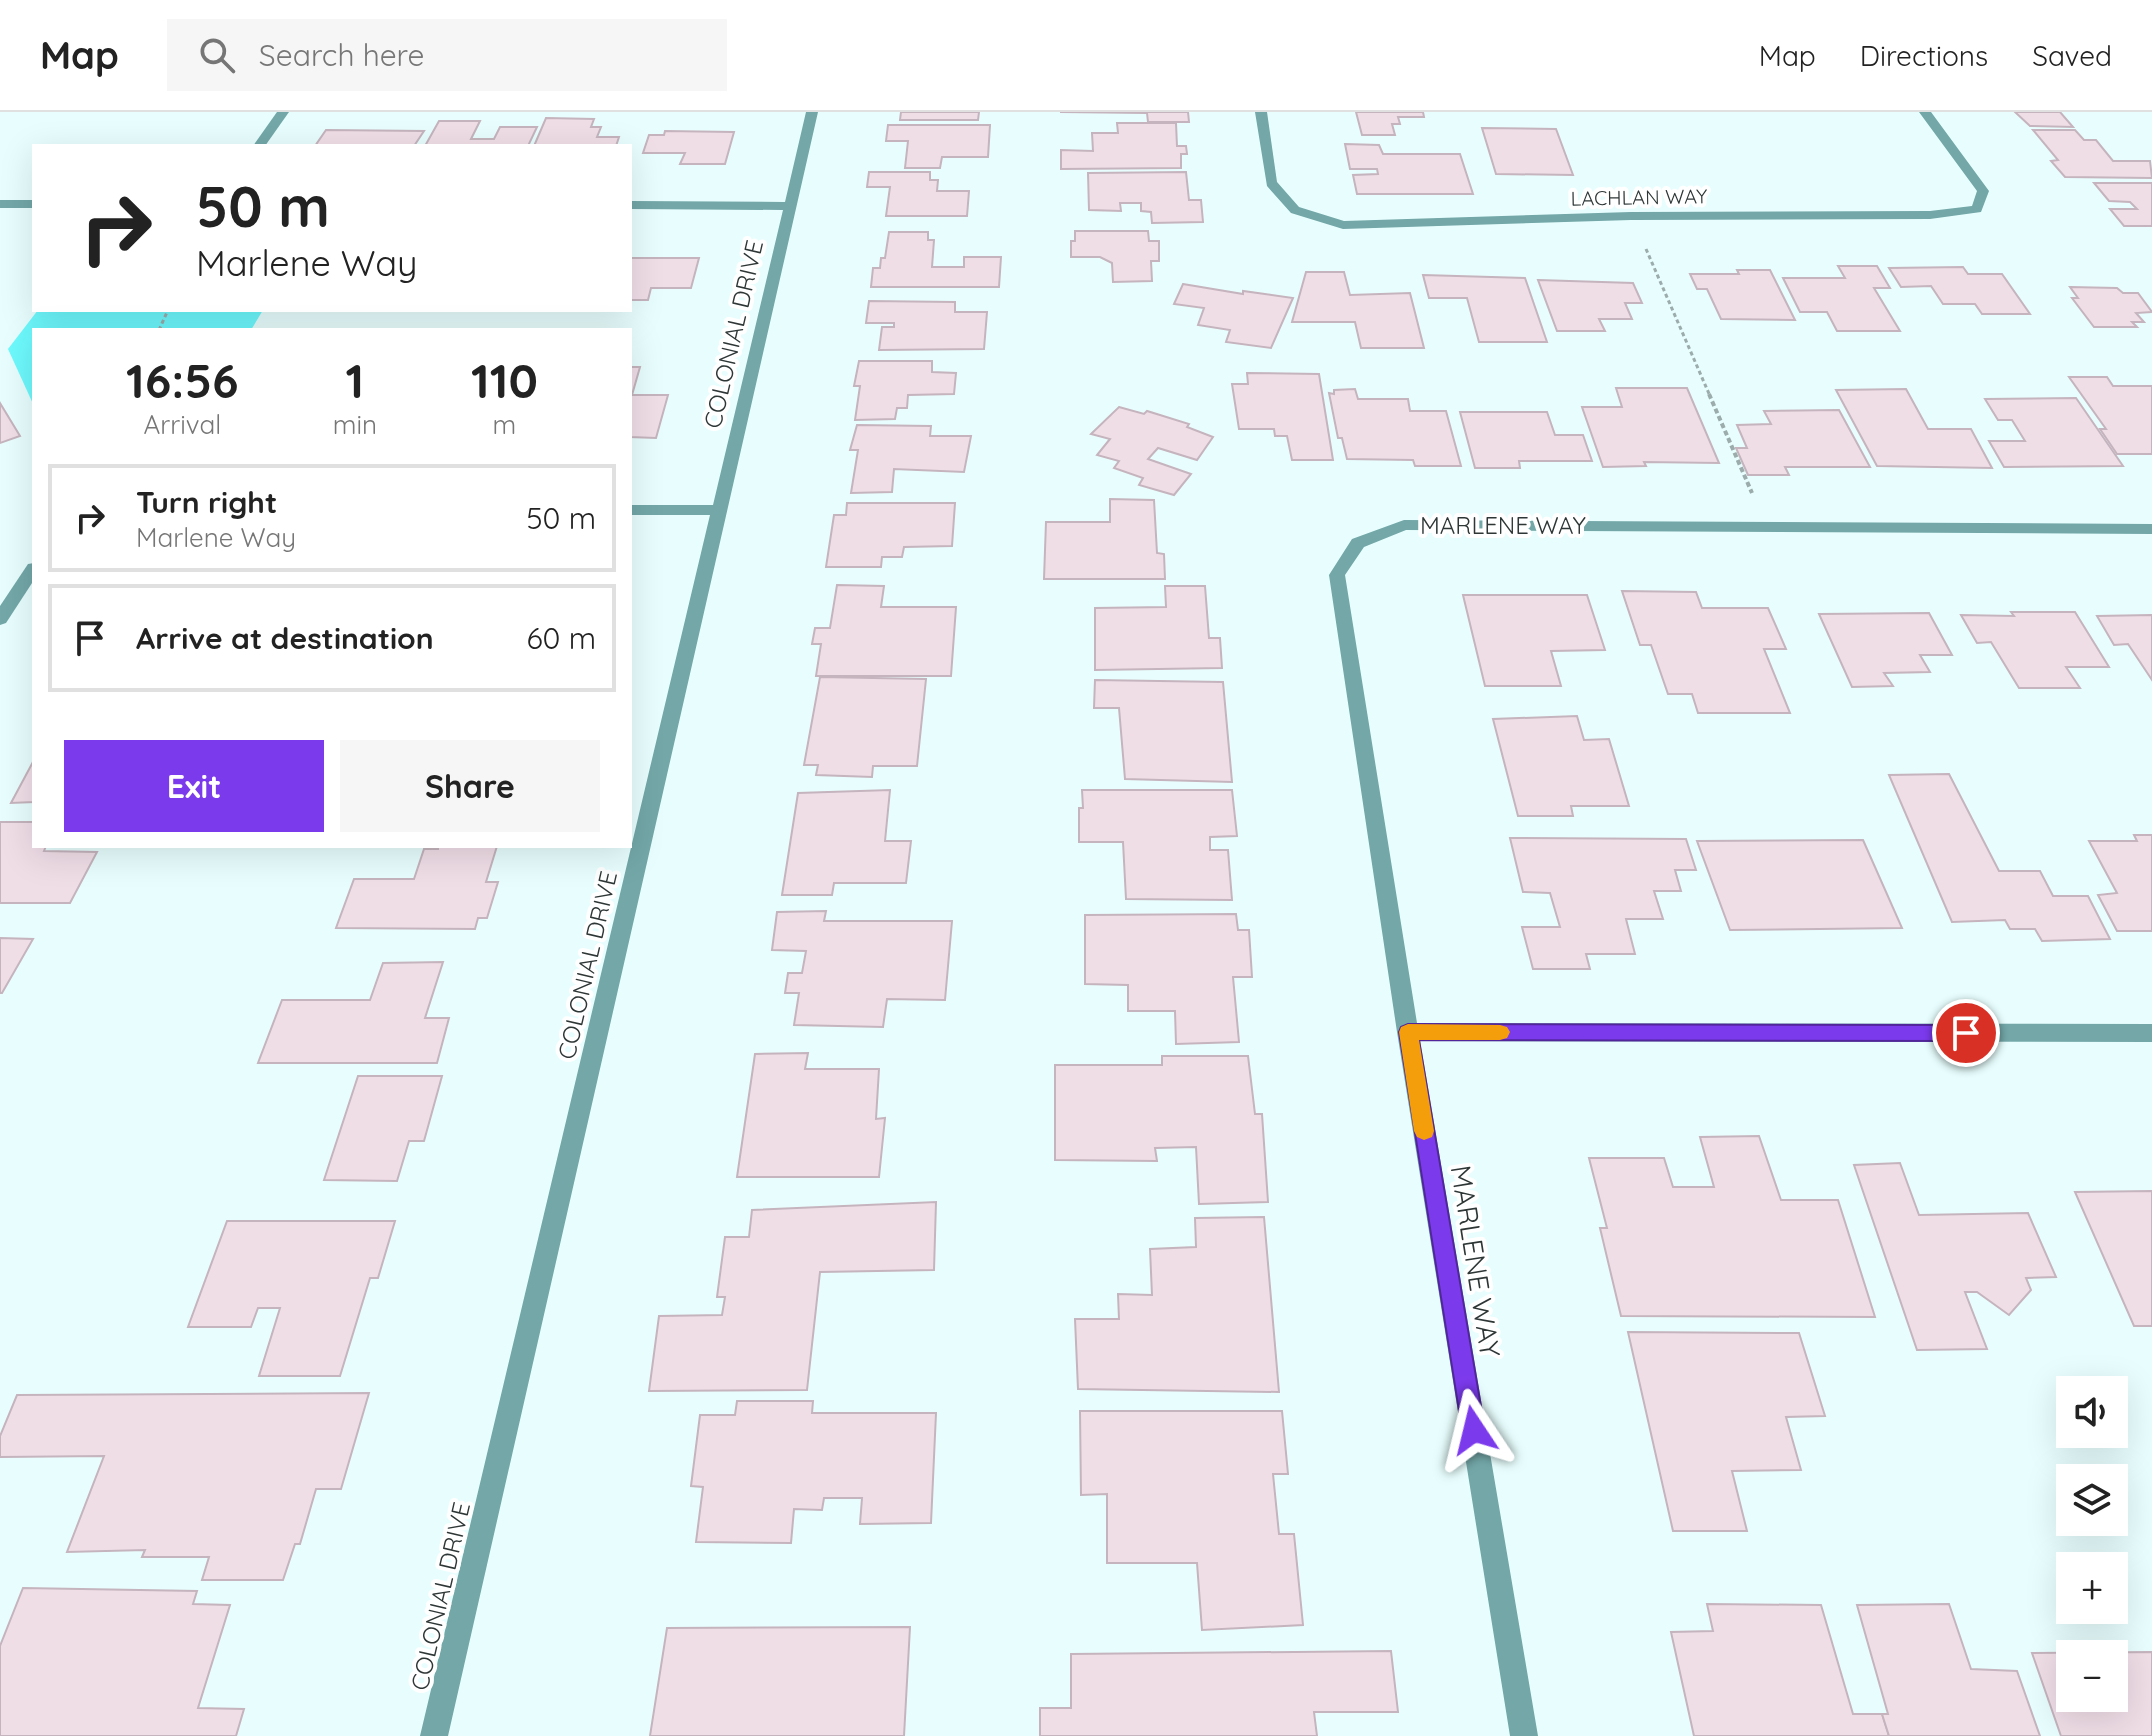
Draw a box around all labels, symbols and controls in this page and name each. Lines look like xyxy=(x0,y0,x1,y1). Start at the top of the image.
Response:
search box xyxy=(167,19,727,91)
text: Map xyxy=(40,31,119,79)
icon: search xyxy=(195,33,239,77)
text: Search here xyxy=(259,36,424,74)
text: Map xyxy=(1759,38,1816,73)
text: Directions xyxy=(1860,38,1988,73)
text: Saved xyxy=(2032,38,2112,73)
text: 50 m xyxy=(196,171,330,241)
icon: right xyxy=(64,176,168,280)
street label: LACHLAN WAY xyxy=(1570,183,1708,211)
street label: COLONIAL DRIVE xyxy=(697,237,769,431)
text: Marlene Way xyxy=(196,240,417,285)
text: 16:56 xyxy=(126,350,239,410)
text: 1 xyxy=(345,350,364,410)
text: 110 xyxy=(471,350,538,410)
text: Arrival xyxy=(143,408,221,441)
text: min xyxy=(333,408,377,441)
text: m xyxy=(493,408,516,441)
text: Turn right xyxy=(136,483,277,521)
icon: right xyxy=(68,496,112,540)
text: 50 m xyxy=(526,499,596,537)
street label: MARLENE WAY xyxy=(1420,510,1586,540)
text: Marlene Way xyxy=(136,521,296,554)
icon: arrive xyxy=(68,616,112,660)
text: Arrive at destination xyxy=(136,619,434,657)
text: 60 m xyxy=(526,619,596,657)
button: Exit xyxy=(64,740,324,832)
button: Share xyxy=(340,740,600,832)
street label: COLONIAL DRIVE xyxy=(551,868,623,1062)
pin xyxy=(1932,999,2000,1067)
icon: arrive xyxy=(1944,1011,1988,1055)
street label: MARLENE WAY xyxy=(1444,1163,1508,1360)
map controls xyxy=(2056,1376,2128,1712)
button: sound xyxy=(2056,1376,2128,1448)
position arrow xyxy=(1432,1388,1516,1472)
button: layers xyxy=(2056,1464,2128,1536)
street label: COLONIAL DRIVE xyxy=(404,1499,476,1693)
button: + xyxy=(2056,1552,2128,1624)
button: − xyxy=(2056,1640,2128,1712)

